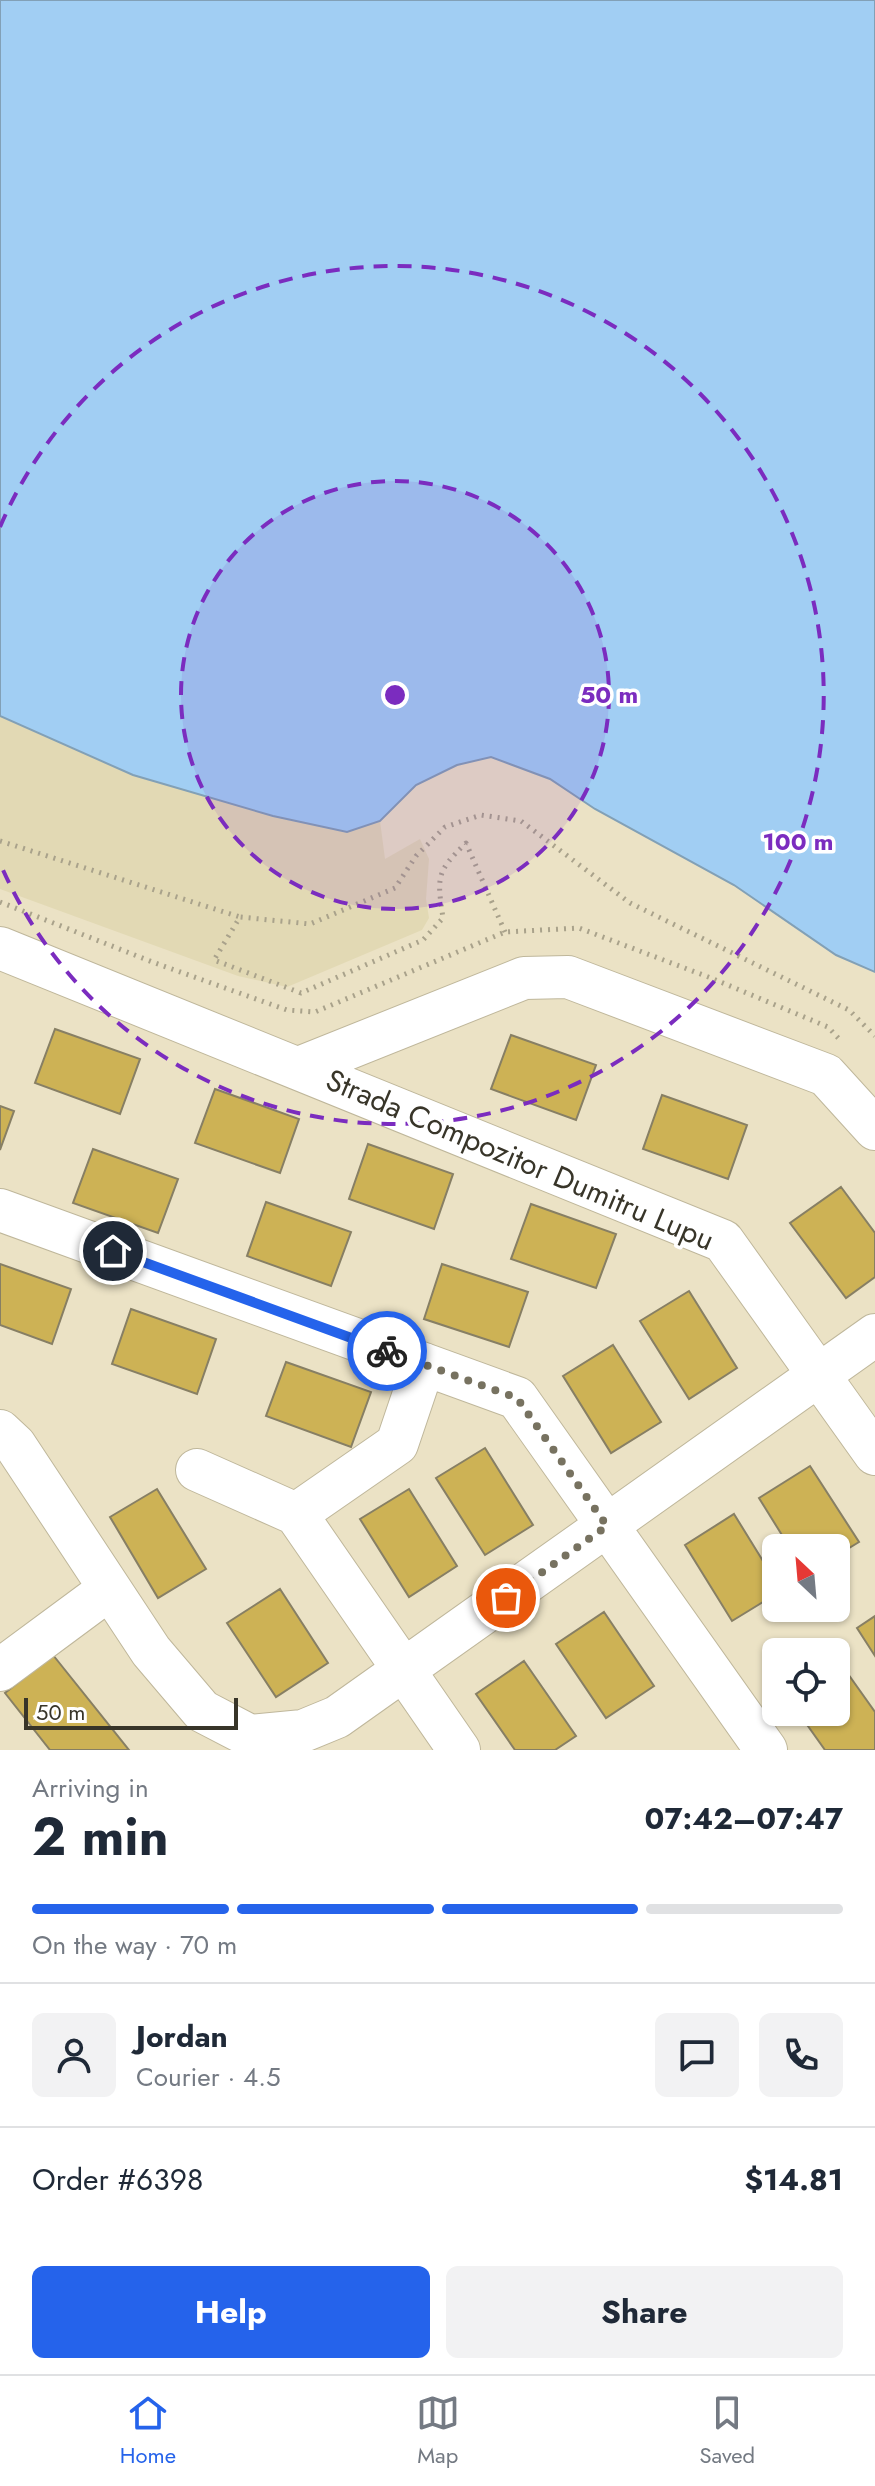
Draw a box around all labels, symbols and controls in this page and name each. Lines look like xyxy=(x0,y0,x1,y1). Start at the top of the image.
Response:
text: 50 m xyxy=(580,677,638,712)
centre of rings xyxy=(381,681,409,709)
text: 100 m xyxy=(763,824,833,859)
street label: Strada Compozitor Dumitru Lupu xyxy=(319,1058,721,1261)
pin xyxy=(79,1217,147,1285)
icon: home xyxy=(91,1229,135,1273)
courier xyxy=(347,1311,427,1391)
icon: bike xyxy=(365,1329,409,1373)
north arrow xyxy=(762,1534,850,1622)
map controls xyxy=(762,1534,850,1726)
pin xyxy=(472,1564,540,1632)
icon: bag xyxy=(484,1576,528,1620)
button: locate xyxy=(762,1638,850,1726)
scale bar xyxy=(24,1694,238,1730)
text: 50 m xyxy=(36,1696,85,1728)
text: Arriving in xyxy=(32,1769,149,1807)
text: 07:42–07:47 xyxy=(645,1797,843,1840)
text: 2 min xyxy=(32,1799,169,1875)
text: On the way · 70 m xyxy=(32,1926,237,1964)
button: person xyxy=(32,2013,116,2097)
button: chat xyxy=(655,2013,739,2097)
button: phone xyxy=(759,2013,843,2097)
text: Jordan xyxy=(136,2015,228,2058)
text: Courier · 4.5 xyxy=(136,2058,281,2096)
text: Order #6398 xyxy=(32,2158,203,2201)
text: $14.81 xyxy=(744,2158,843,2201)
button: Help xyxy=(32,2266,430,2358)
button: Share xyxy=(446,2266,843,2358)
tab: Home xyxy=(120,2391,176,2471)
tab: Map xyxy=(416,2391,460,2471)
tab: Saved xyxy=(699,2391,755,2471)

